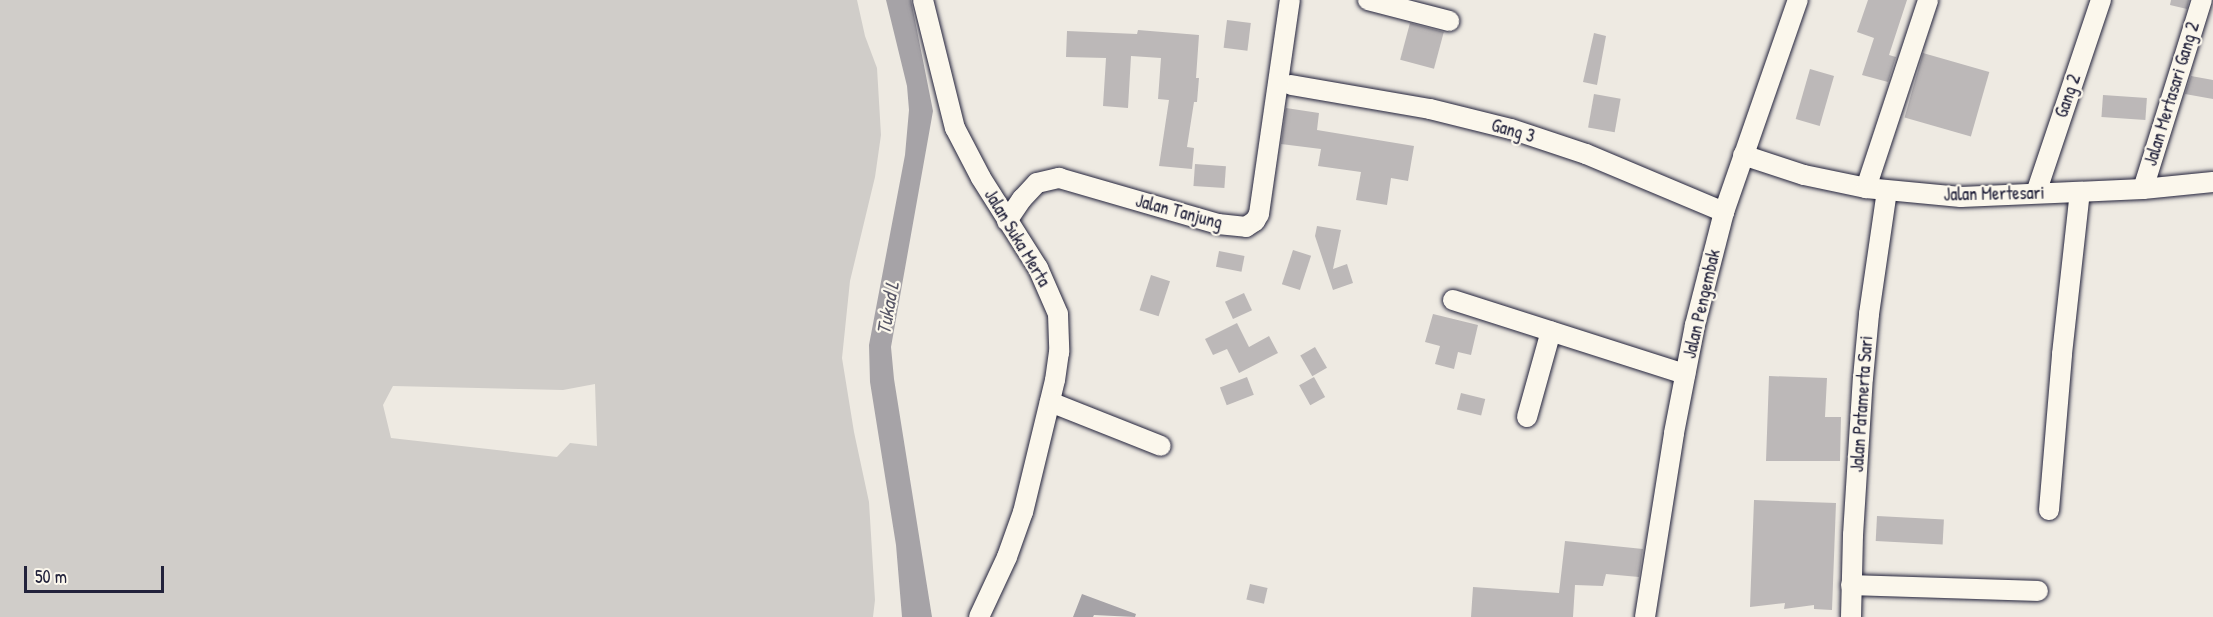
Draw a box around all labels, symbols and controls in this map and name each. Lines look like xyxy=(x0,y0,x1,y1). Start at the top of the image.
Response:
street label: Jalan Mertasari Gang 2 xyxy=(2140,19,2204,169)
street label: Gang 2 xyxy=(2051,71,2085,121)
street label: Gang 3 xyxy=(1489,115,1537,147)
street label: Jalan Mertesari xyxy=(1943,182,2045,206)
street label: Jalan Suka Merta xyxy=(979,185,1055,291)
street label: Jalan Tanjung xyxy=(1133,190,1225,234)
street label: Jalan Pengembak xyxy=(1679,247,1725,361)
water label: Tukad L xyxy=(871,280,903,336)
street label: Jalan Patamerta Sari xyxy=(1846,335,1878,473)
scale bar xyxy=(27,554,166,592)
text: 50 m xyxy=(35,564,67,589)

